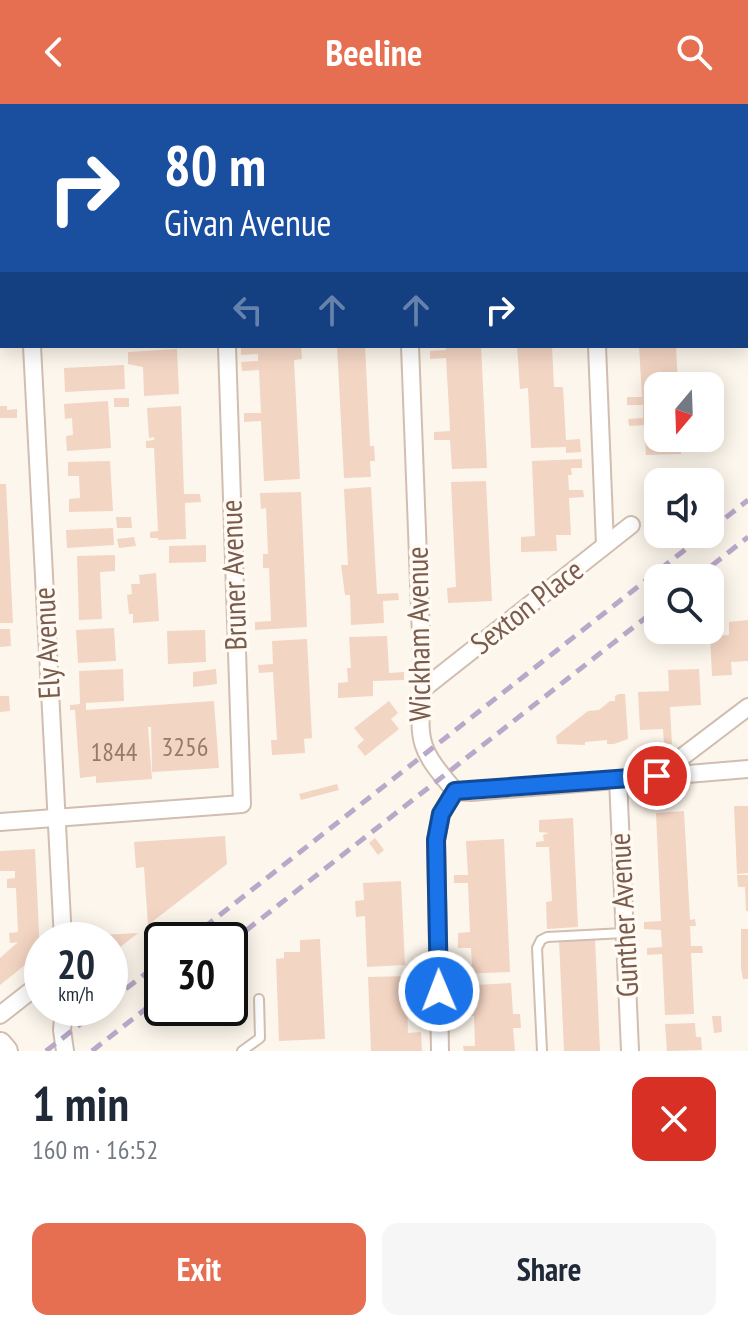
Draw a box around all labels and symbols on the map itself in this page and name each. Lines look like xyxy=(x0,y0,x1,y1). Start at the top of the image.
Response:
north arrow xyxy=(644,372,724,452)
street label: Bruner Avenue xyxy=(210,499,255,651)
street label: Wickham Avenue xyxy=(396,546,439,722)
street label: Sexton Place xyxy=(462,550,590,662)
street label: Ely Avenue xyxy=(23,586,68,700)
house number: 3256 xyxy=(162,730,208,763)
house number: 1844 xyxy=(91,735,138,768)
pin xyxy=(623,742,691,810)
street label: Gunther Avenue xyxy=(599,832,646,998)
speed limit sign: 30 xyxy=(144,922,248,1026)
position arrow xyxy=(397,949,481,1033)

